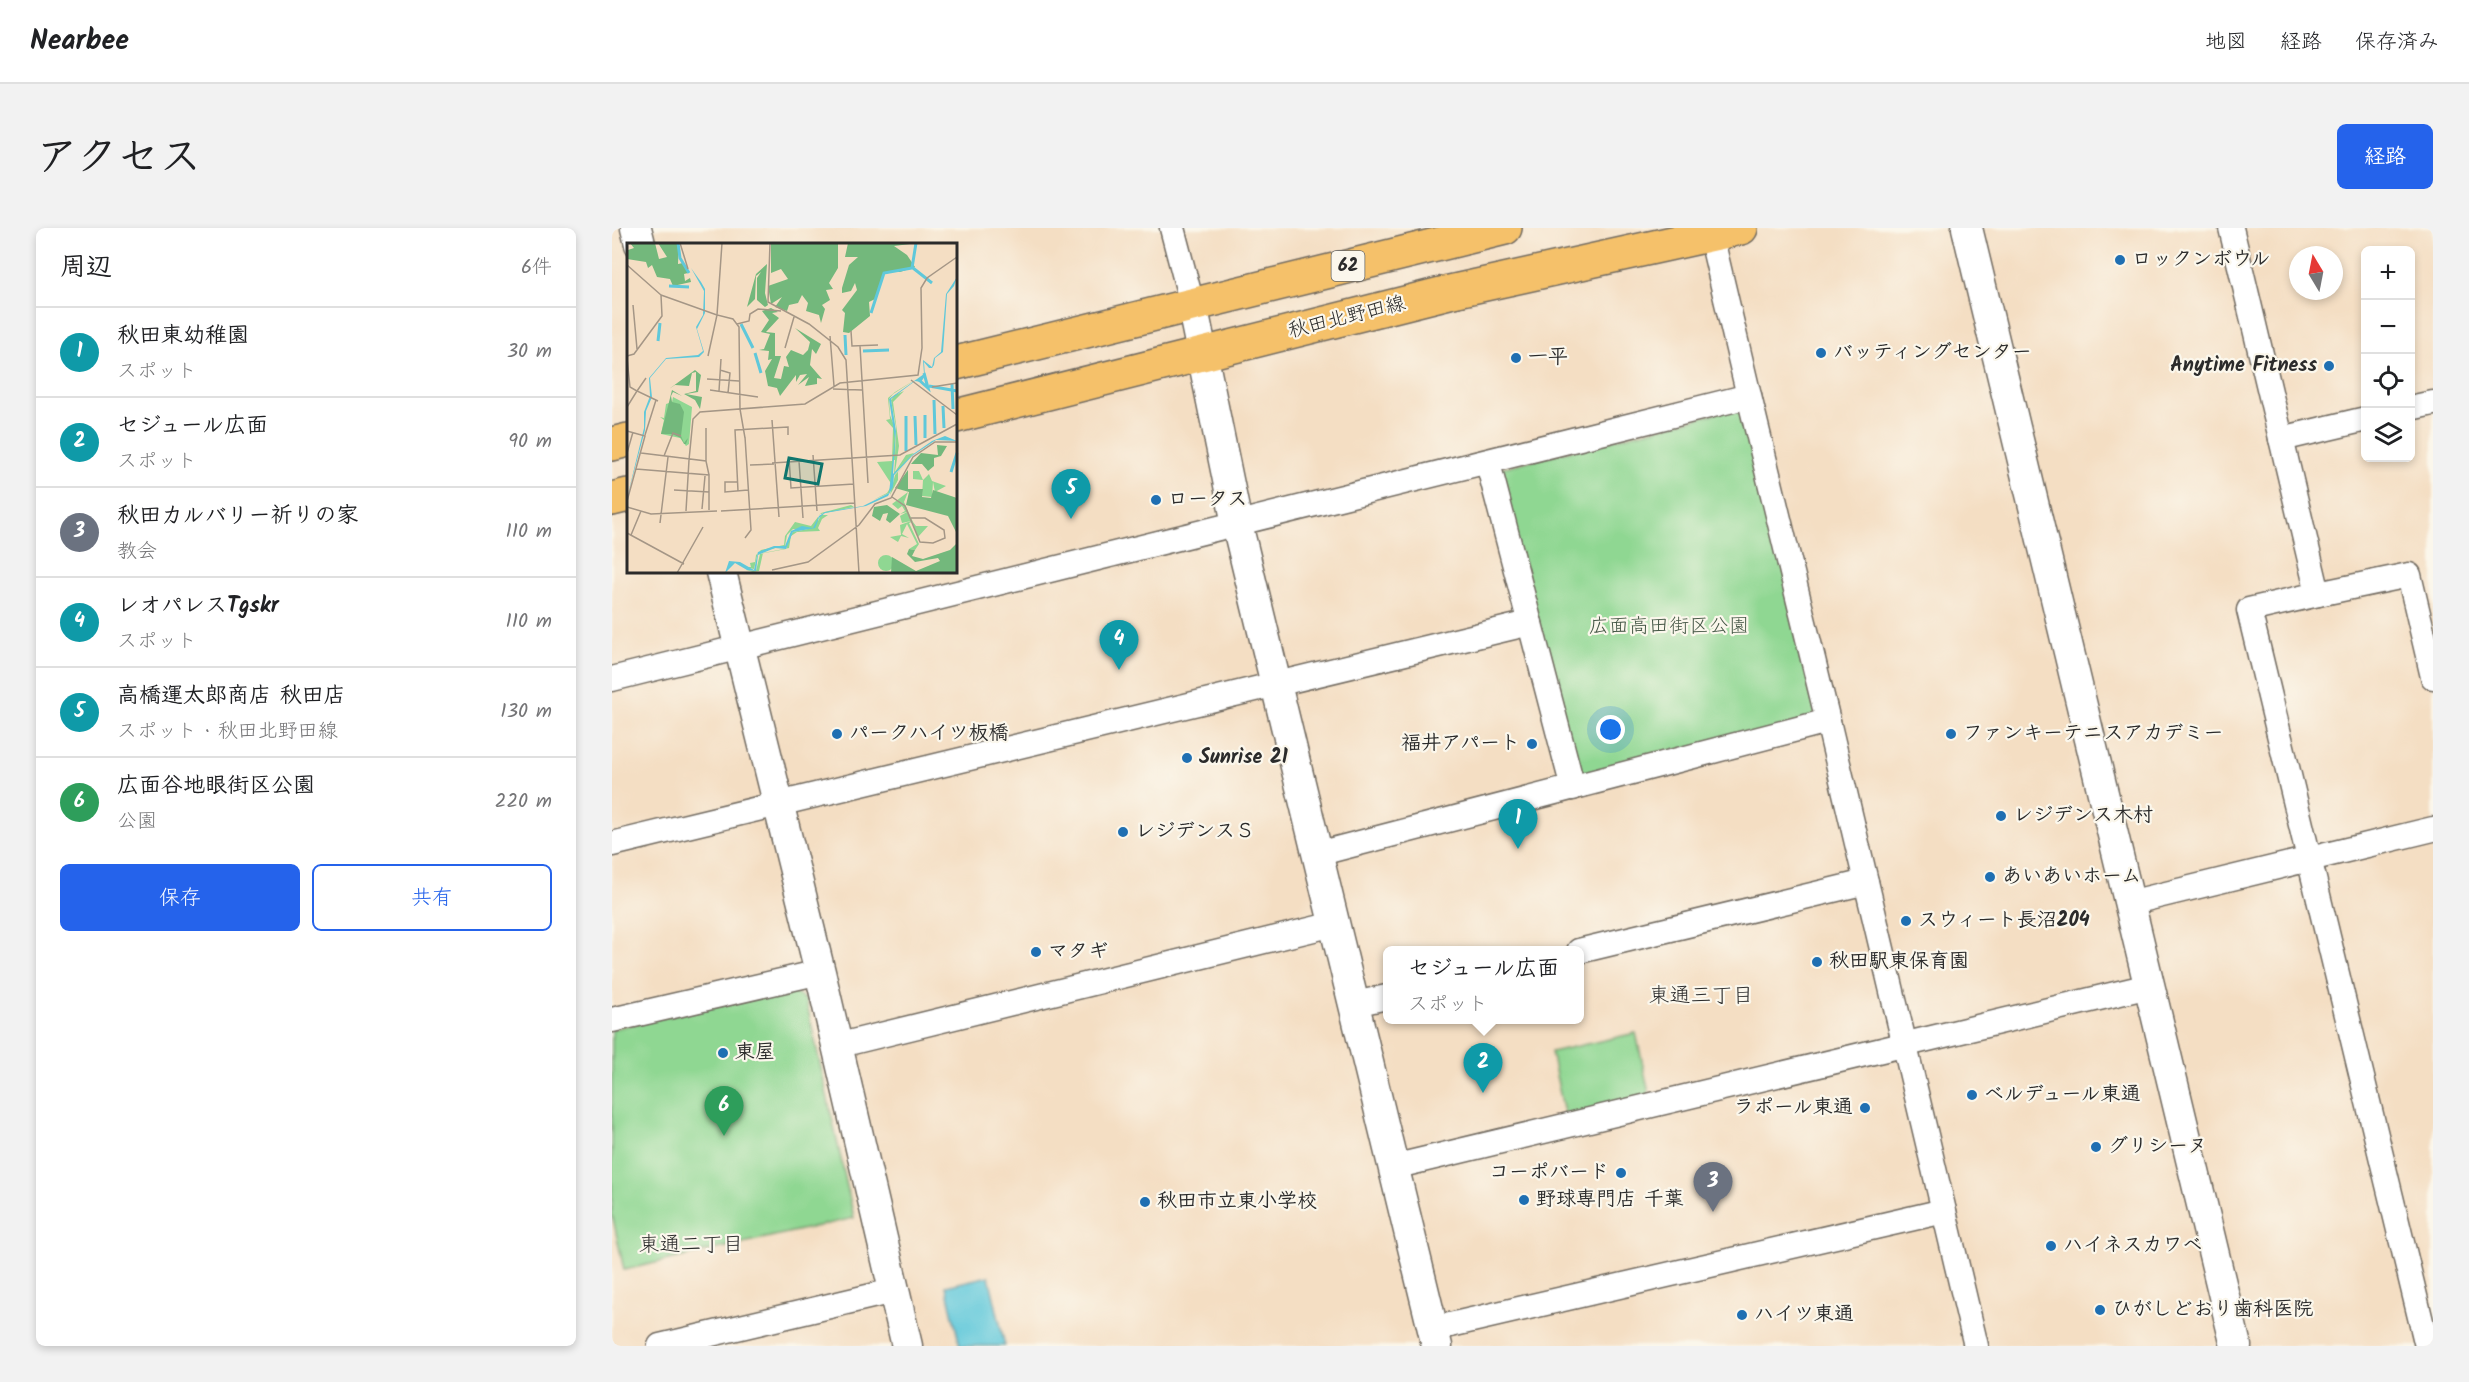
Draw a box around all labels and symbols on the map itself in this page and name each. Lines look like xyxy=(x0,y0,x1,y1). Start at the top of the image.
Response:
inset map xyxy=(627,243,957,573)
place label: ロックンボウル xyxy=(2132,244,2270,276)
north arrow xyxy=(2289,246,2343,300)
road number: 62 xyxy=(1332,251,1364,281)
marker: ロックンボウル xyxy=(2113,253,2127,267)
street label: 秋田北野田線 xyxy=(1285,288,1409,348)
place label: バッティングセンター xyxy=(1833,337,2032,369)
place label: 一平 xyxy=(1528,342,1568,374)
marker: バッティングセンター xyxy=(1814,346,1828,360)
place label: Anytime Fitness xyxy=(2170,350,2318,382)
marker: 一平 xyxy=(1509,351,1523,365)
marker: Anytime Fitness xyxy=(2322,359,2336,373)
pin: 5 xyxy=(1052,470,1090,519)
place label: ロータス xyxy=(1168,484,1248,516)
marker: ロータス xyxy=(1149,493,1163,507)
park label: 広面高田街区公園 xyxy=(1589,611,1749,643)
pin: 4 xyxy=(1100,620,1138,670)
your location xyxy=(1596,715,1625,744)
place label: パークハイツ板橋 xyxy=(849,718,1009,750)
place label: ファンキーテニスアカデミー xyxy=(1963,718,2223,750)
marker: パークハイツ板橋 xyxy=(830,727,844,741)
marker: ファンキーテニスアカデミー xyxy=(1944,727,1958,741)
place label: 福井アパート xyxy=(1401,728,1520,760)
marker: 福井アパート xyxy=(1525,737,1539,751)
place label: Sunrise 21 xyxy=(1199,742,1288,774)
marker: Sunrise 21 xyxy=(1180,751,1194,765)
pin: 1 xyxy=(1498,800,1538,849)
place label: レジデンス木村 xyxy=(2013,800,2153,832)
marker: レジデンス木村 xyxy=(1994,809,2008,823)
place label: レジデンスＳ xyxy=(1135,816,1255,848)
marker: レジデンスＳ xyxy=(1116,825,1130,839)
place label: あいあいホーム xyxy=(2002,861,2141,893)
marker: あいあいホーム xyxy=(1983,870,1997,884)
place label: スウィート長沼204 xyxy=(1918,905,2090,937)
marker: スウィート長沼204 xyxy=(1899,914,1913,928)
place label: マタギ xyxy=(1048,936,1108,968)
marker: マタギ xyxy=(1029,945,1043,959)
place label: 秋田駅東保育園 xyxy=(1829,946,1969,978)
marker: 秋田駅東保育園 xyxy=(1810,955,1824,969)
district label: 東通三丁目 xyxy=(1649,980,1754,1013)
place label: 東屋 xyxy=(735,1037,775,1069)
pin: 2 xyxy=(1464,1044,1502,1093)
marker: 東屋 xyxy=(716,1046,730,1060)
place label: ベルデュール東通 xyxy=(1984,1079,2141,1111)
pin: 6 xyxy=(704,1086,744,1136)
marker: ベルデュール東通 xyxy=(1965,1088,1979,1102)
place label: ラポール東通 xyxy=(1734,1092,1853,1124)
marker: ラポール東通 xyxy=(1858,1101,1872,1115)
place label: グリシーヌ xyxy=(2108,1131,2207,1163)
marker: グリシーヌ xyxy=(2089,1140,2103,1154)
place label: コーポバード xyxy=(1489,1157,1609,1189)
pin: 3 xyxy=(1694,1162,1732,1212)
marker: コーポバード xyxy=(1614,1166,1628,1180)
place label: 野球専門店 千葉 xyxy=(1536,1184,1684,1216)
place label: 秋田市立東小学校 xyxy=(1157,1186,1317,1218)
marker: 野球専門店 千葉 xyxy=(1517,1193,1531,1207)
marker: 秋田市立東小学校 xyxy=(1138,1195,1152,1209)
district label: 東通二丁目 xyxy=(639,1229,744,1262)
place label: ハイネスカワベ xyxy=(2063,1230,2203,1262)
marker: ハイネスカワベ xyxy=(2044,1239,2058,1253)
place label: ひがしどおり歯科医院 xyxy=(2112,1294,2313,1326)
place label: ハイツ東通 xyxy=(1754,1299,1854,1331)
marker: ひがしどおり歯科医院 xyxy=(2093,1303,2107,1317)
marker: ハイツ東通 xyxy=(1735,1308,1749,1322)

